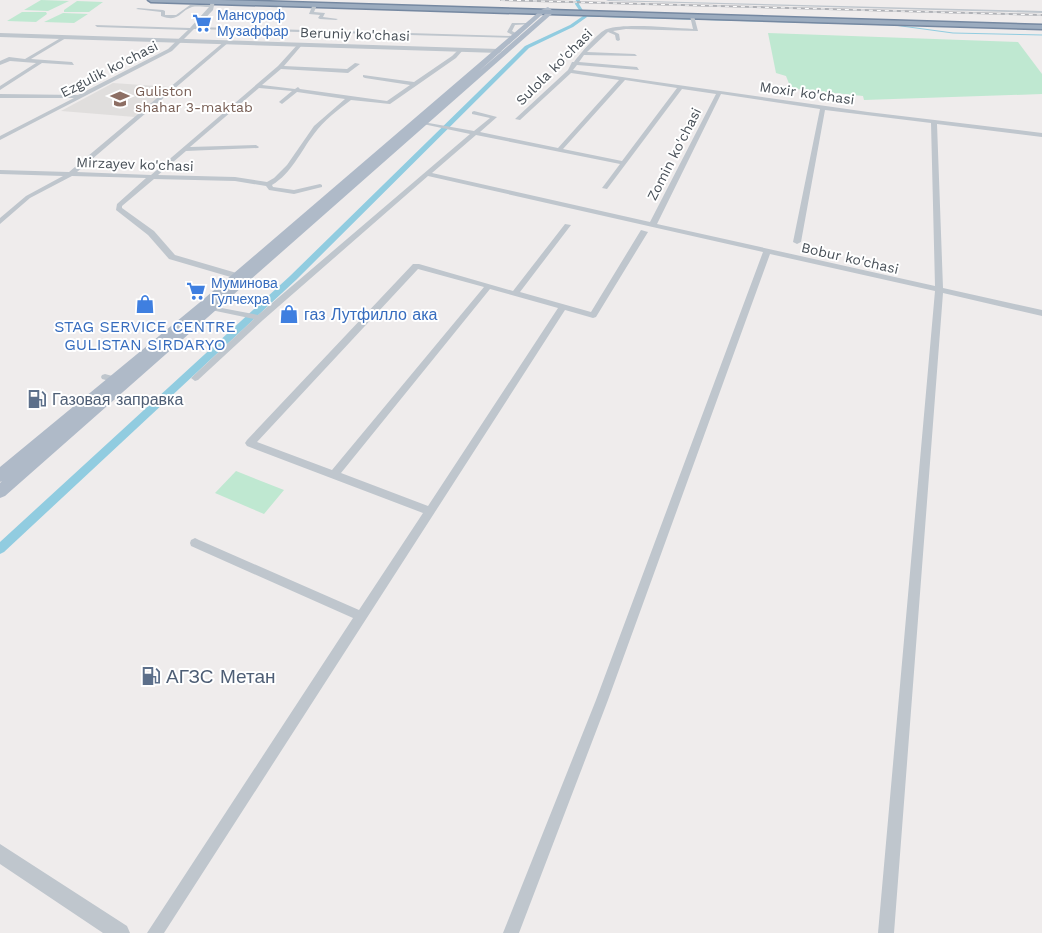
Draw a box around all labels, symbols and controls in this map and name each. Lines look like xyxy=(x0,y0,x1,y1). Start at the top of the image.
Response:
place label: Мансуроф Музаффар xyxy=(217,7,289,39)
supermarket icon: Мансуроф Музаффар xyxy=(191,12,213,34)
street label: Beruniy ko'chasi xyxy=(300,24,410,44)
street label: Sulola ko'chasi xyxy=(513,26,595,108)
street label: Ezgulik ko'chasi xyxy=(58,38,160,100)
street label: Moxir ko'chasi xyxy=(759,78,855,108)
place label: Guliston shahar 3-maktab xyxy=(135,83,253,115)
school or university icon: Guliston shahar 3-maktab xyxy=(109,88,131,110)
street label: Zomin ko'chasi xyxy=(644,105,704,203)
street label: Mirzayev ko'chasi xyxy=(76,154,194,174)
street label: Bobur ko'chasi xyxy=(800,239,900,277)
place label: Муминова Гулчехра xyxy=(211,275,278,307)
supermarket icon: Муминова Гулчехра xyxy=(185,280,207,302)
shop icon: STAG SERVICE CENTRE GULISTAN SIRDARYO xyxy=(134,293,156,315)
shop icon: газ Лутфилло ака xyxy=(278,303,300,325)
place label: газ Лутфилло ака xyxy=(304,305,438,324)
place label: STAG SERVICE CENTRE GULISTAN SIRDARYO xyxy=(54,317,236,354)
fuel station icon: Газовая заправка xyxy=(26,388,48,410)
place label: Газовая заправка xyxy=(52,390,183,409)
fuel station icon: АГЗС Метан xyxy=(140,665,162,687)
place label: АГЗС Метан xyxy=(166,665,276,688)

